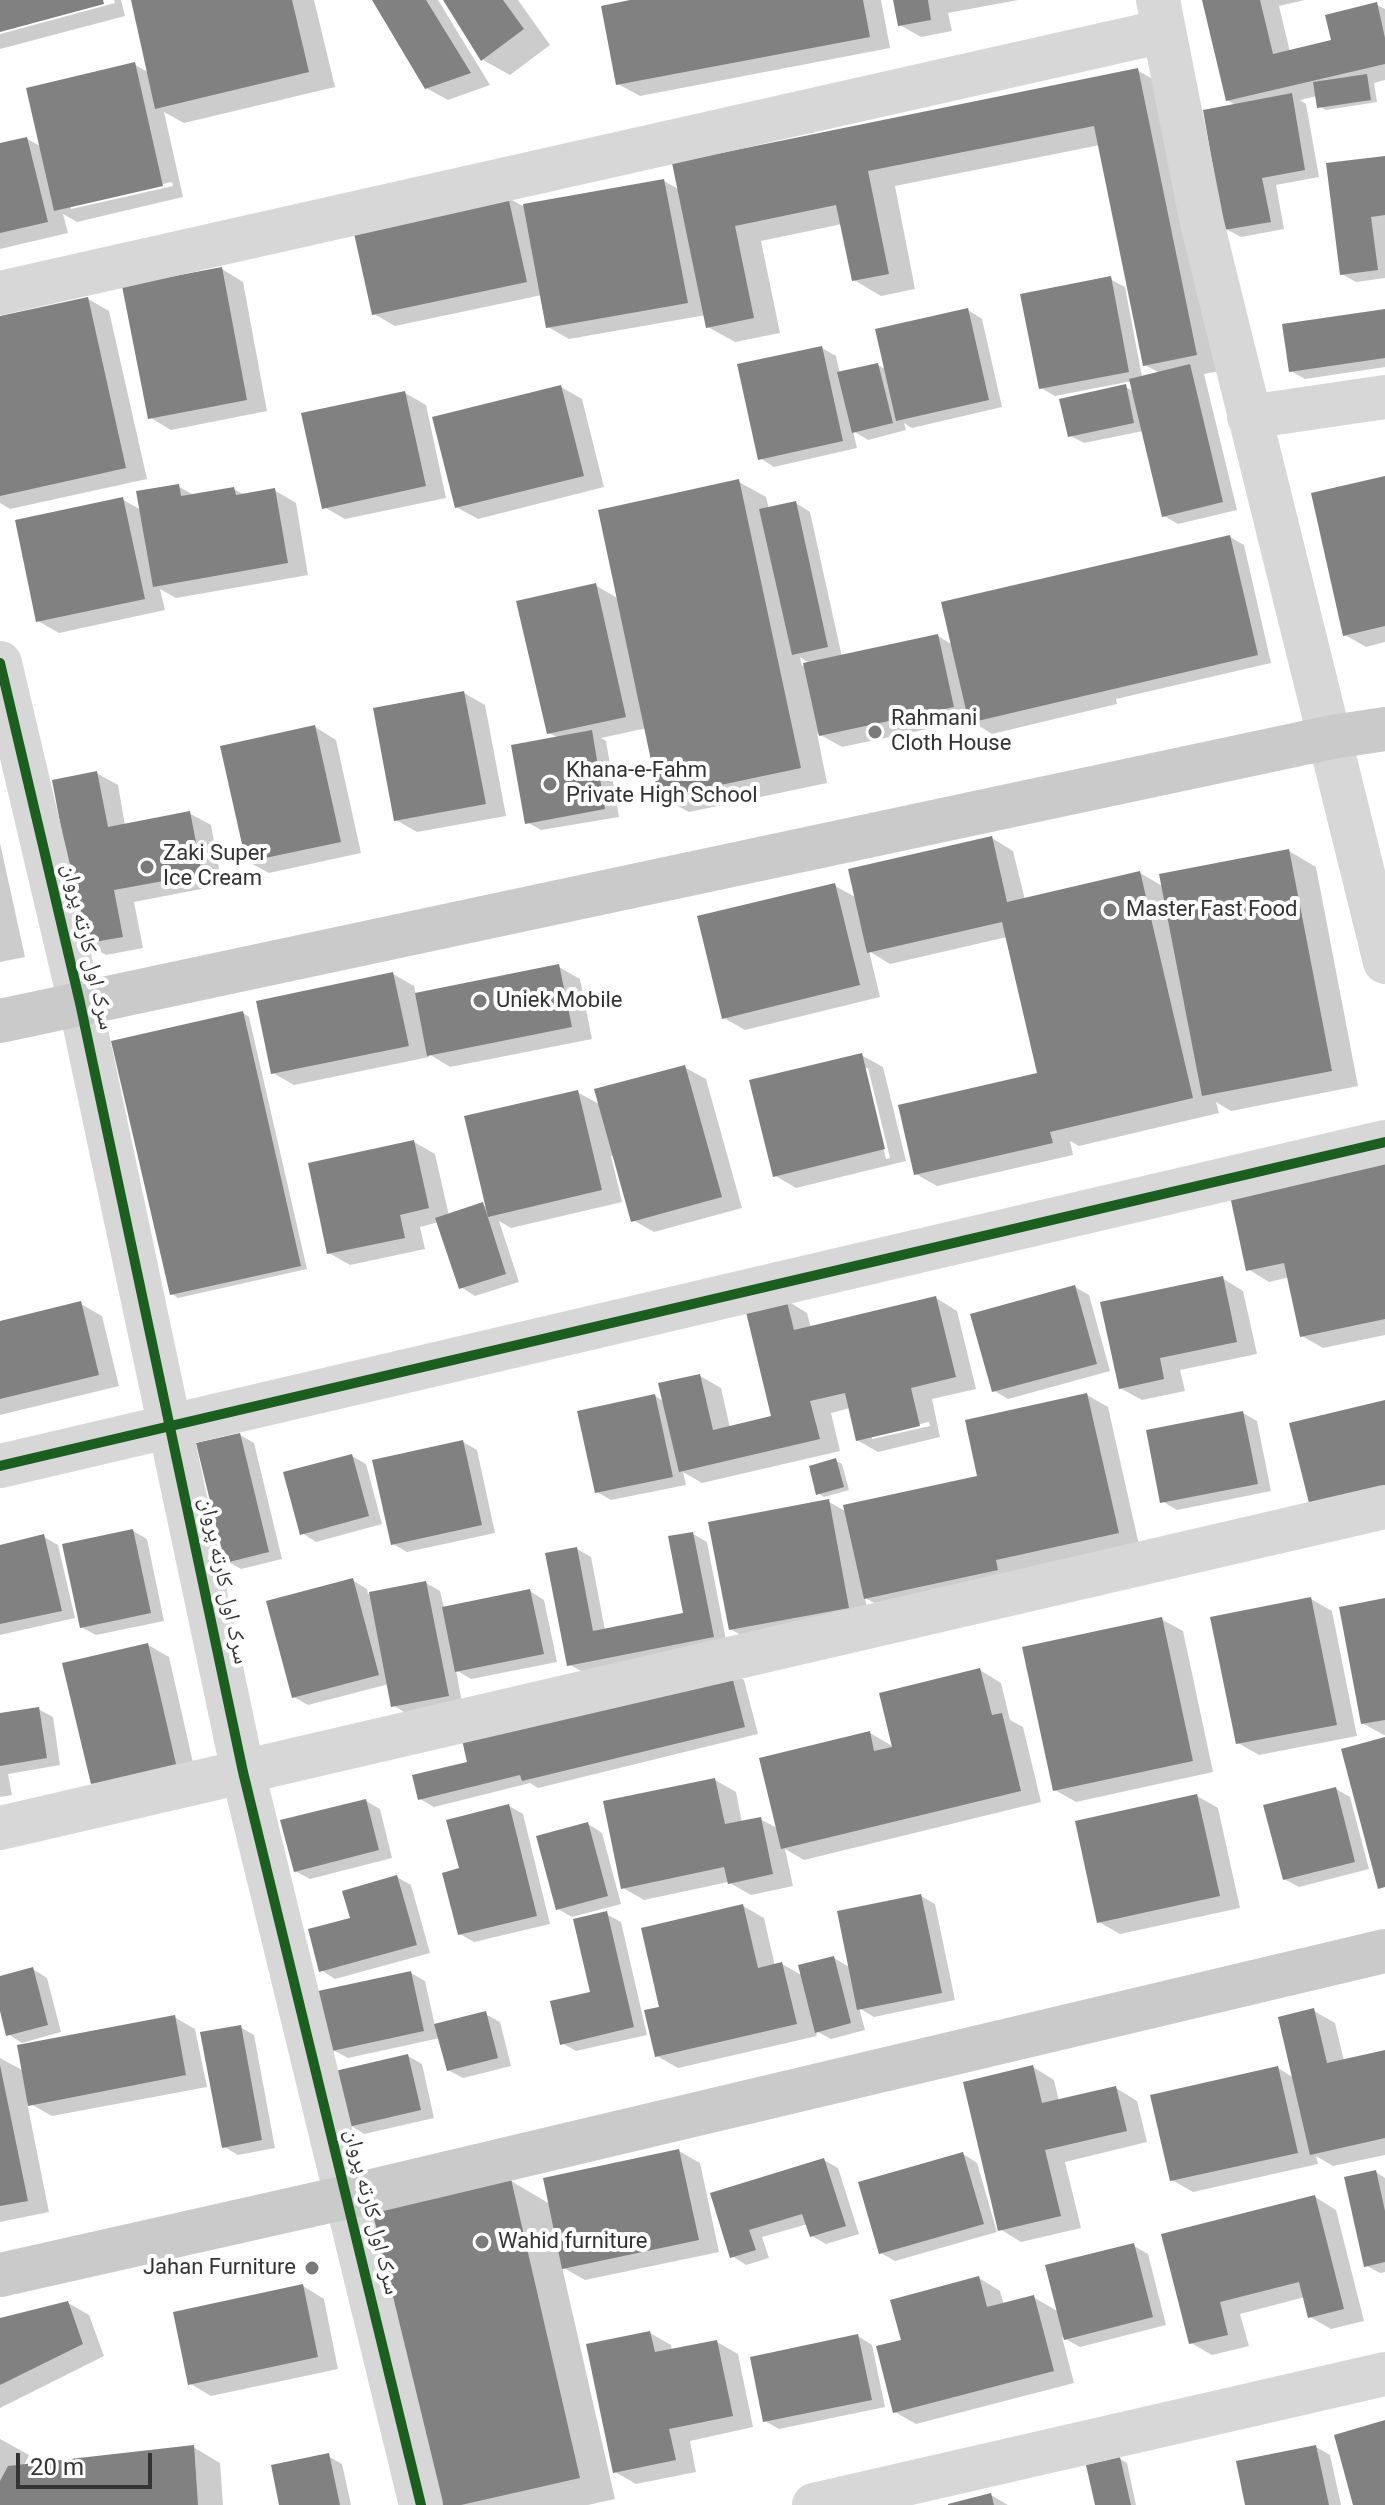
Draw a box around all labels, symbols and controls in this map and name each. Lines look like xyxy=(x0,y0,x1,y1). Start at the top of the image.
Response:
place label: Rahmani Cloth House xyxy=(891,706,1011,758)
marker: Rahmani Cloth House xyxy=(866,723,884,741)
place label: Khana-e-Fahm Private High School xyxy=(566,758,758,810)
marker: Khana-e-Fahm Private High School xyxy=(541,775,559,793)
place label: Zaki Super Ice Cream xyxy=(163,841,267,892)
marker: Zaki Super Ice Cream xyxy=(138,858,156,876)
street label: سرک اول کارته پروان xyxy=(55,861,119,1033)
place label: Master Fast Food xyxy=(1126,897,1298,923)
marker: Master Fast Food xyxy=(1101,901,1119,919)
place label: Uniek Mobile xyxy=(496,988,623,1014)
marker: Uniek Mobile xyxy=(471,992,489,1010)
street label: سرک اول کارته پروان xyxy=(192,1495,254,1667)
street label: سرک اول کارته پروان xyxy=(338,2126,404,2298)
place label: Wahid furniture xyxy=(498,2229,647,2255)
marker: Wahid furniture xyxy=(473,2233,491,2251)
place label: Jahan Furniture xyxy=(143,2255,296,2281)
marker: Jahan Furniture xyxy=(303,2259,321,2277)
scale bar xyxy=(20,2437,156,2487)
text: 20 m xyxy=(30,2453,84,2481)

